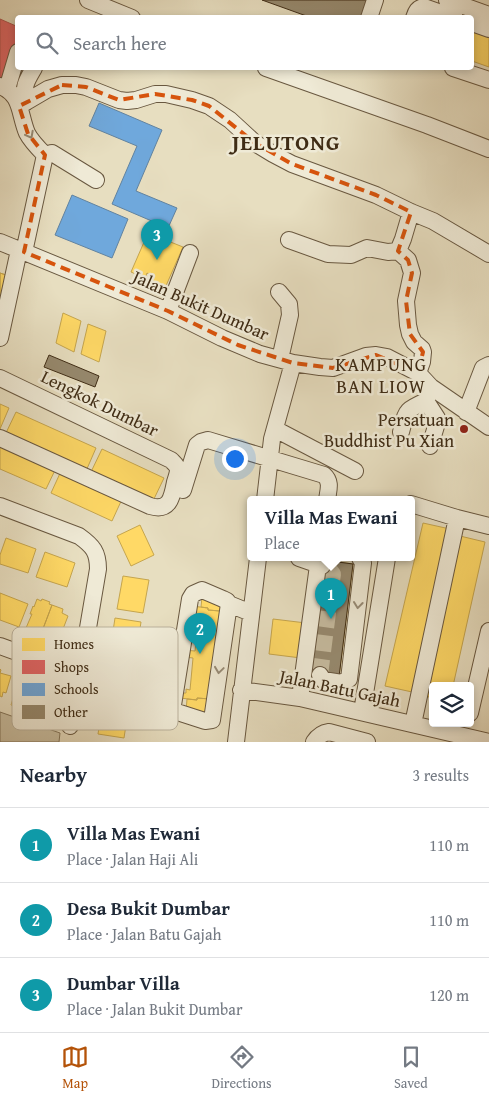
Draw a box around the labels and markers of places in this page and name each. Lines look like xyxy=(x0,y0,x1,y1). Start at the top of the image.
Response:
pin: 3 xyxy=(141,219,173,260)
place label: Persatuan Buddhist Pu Xian xyxy=(324,406,454,454)
marker: Persatuan Buddhist Pu Xian xyxy=(458,423,470,435)
pin: 1 xyxy=(315,578,347,619)
pin: 2 xyxy=(184,613,216,654)

